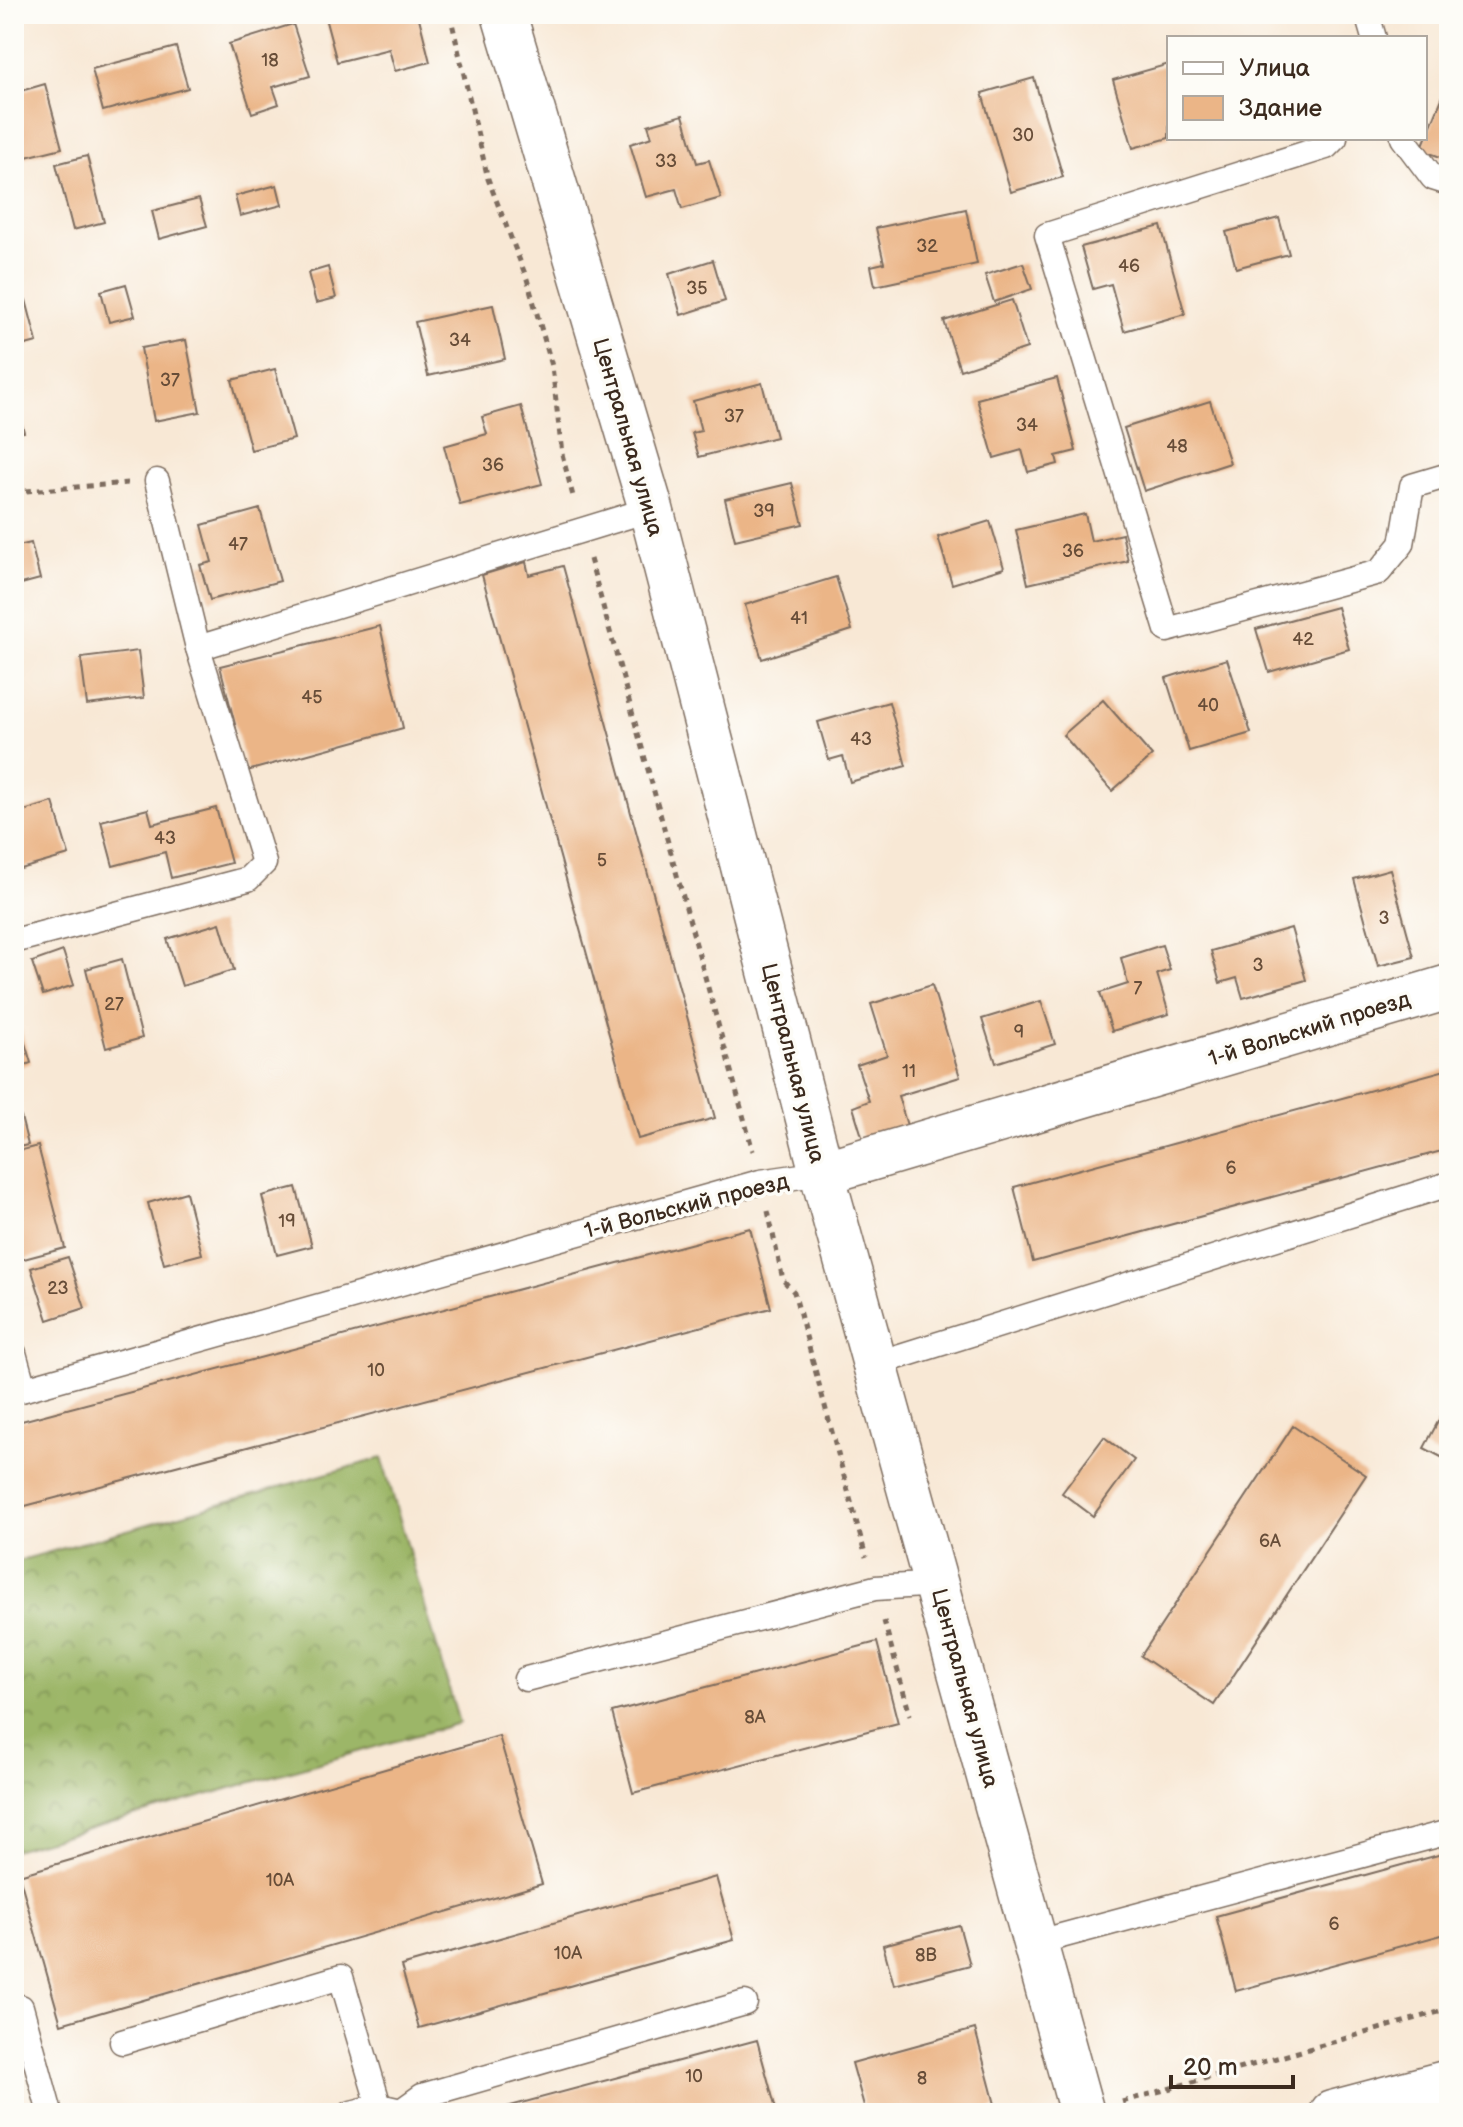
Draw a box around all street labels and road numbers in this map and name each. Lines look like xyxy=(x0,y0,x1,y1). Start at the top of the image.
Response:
street label: Центральная улица xyxy=(586,335,669,540)
street label: Центральная улица xyxy=(755,961,830,1166)
street label: 1-й Вольский проезд xyxy=(1205,986,1414,1073)
street label: 1-й Вольский проезд xyxy=(581,1168,791,1245)
street label: Центральная улица xyxy=(925,1586,1004,1791)

